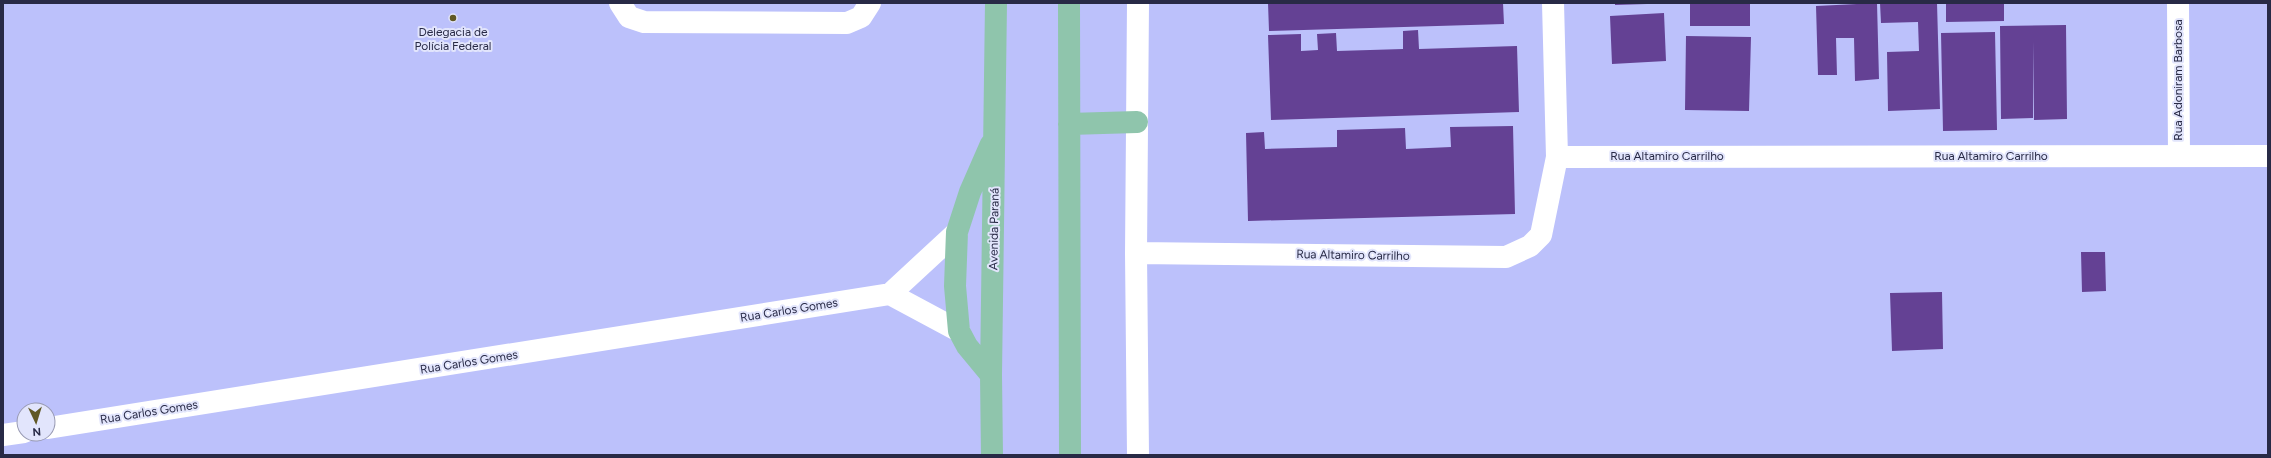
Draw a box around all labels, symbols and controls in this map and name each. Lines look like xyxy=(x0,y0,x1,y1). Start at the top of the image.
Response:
marker: Delegacia de Polícia Federal xyxy=(448,13,458,23)
street label: Rua Adoniram Barbosa xyxy=(2171,19,2185,141)
place label: Delegacia de Polícia Federal xyxy=(415,25,491,53)
street label: Rua Altamiro Carrilho xyxy=(1610,149,1724,163)
street label: Rua Altamiro Carrilho xyxy=(1934,149,2048,163)
street label: Avenida Paraná xyxy=(986,188,1002,270)
street label: Rua Altamiro Carrilho xyxy=(1296,247,1410,263)
street label: Rua Carlos Gomes xyxy=(739,295,839,325)
street label: Rua Carlos Gomes xyxy=(419,347,519,377)
street label: Rua Carlos Gomes xyxy=(99,397,199,427)
north arrow xyxy=(16,402,56,442)
text: N xyxy=(32,425,41,438)

